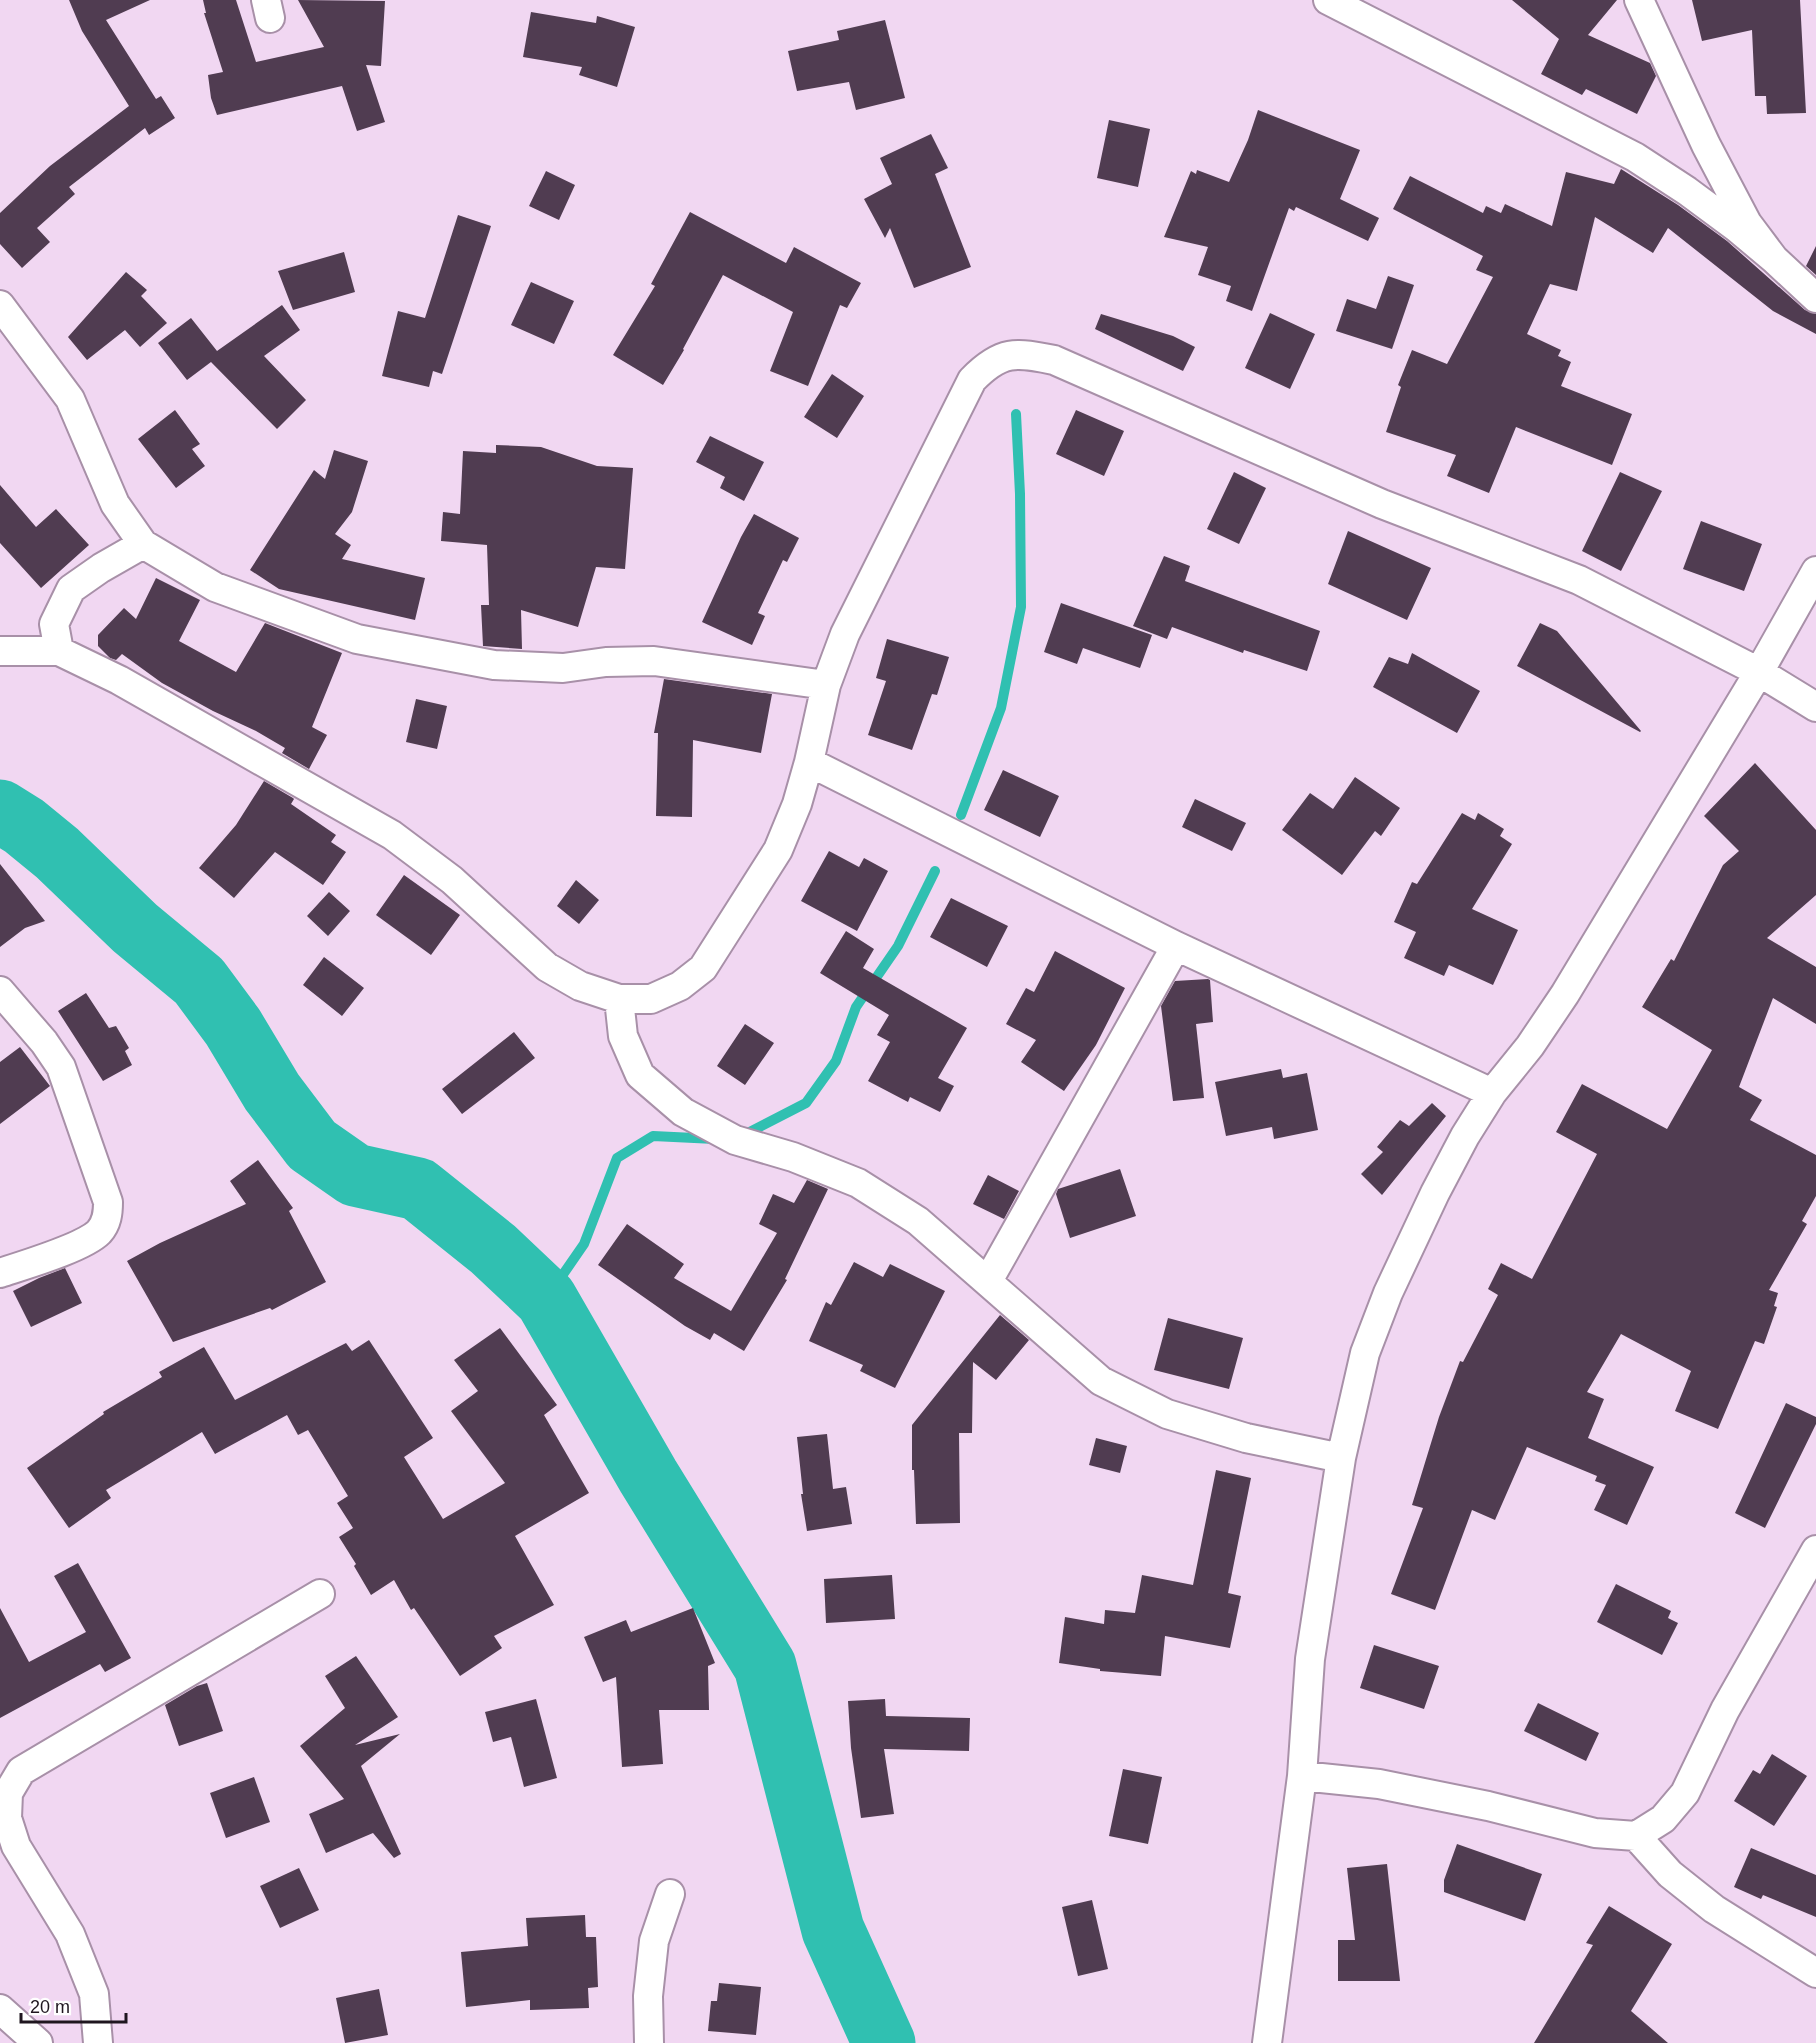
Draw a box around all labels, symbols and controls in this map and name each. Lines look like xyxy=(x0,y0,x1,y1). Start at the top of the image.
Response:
scale bar xyxy=(21,1986,126,2024)
text: 20 m xyxy=(30,1997,70,2017)

